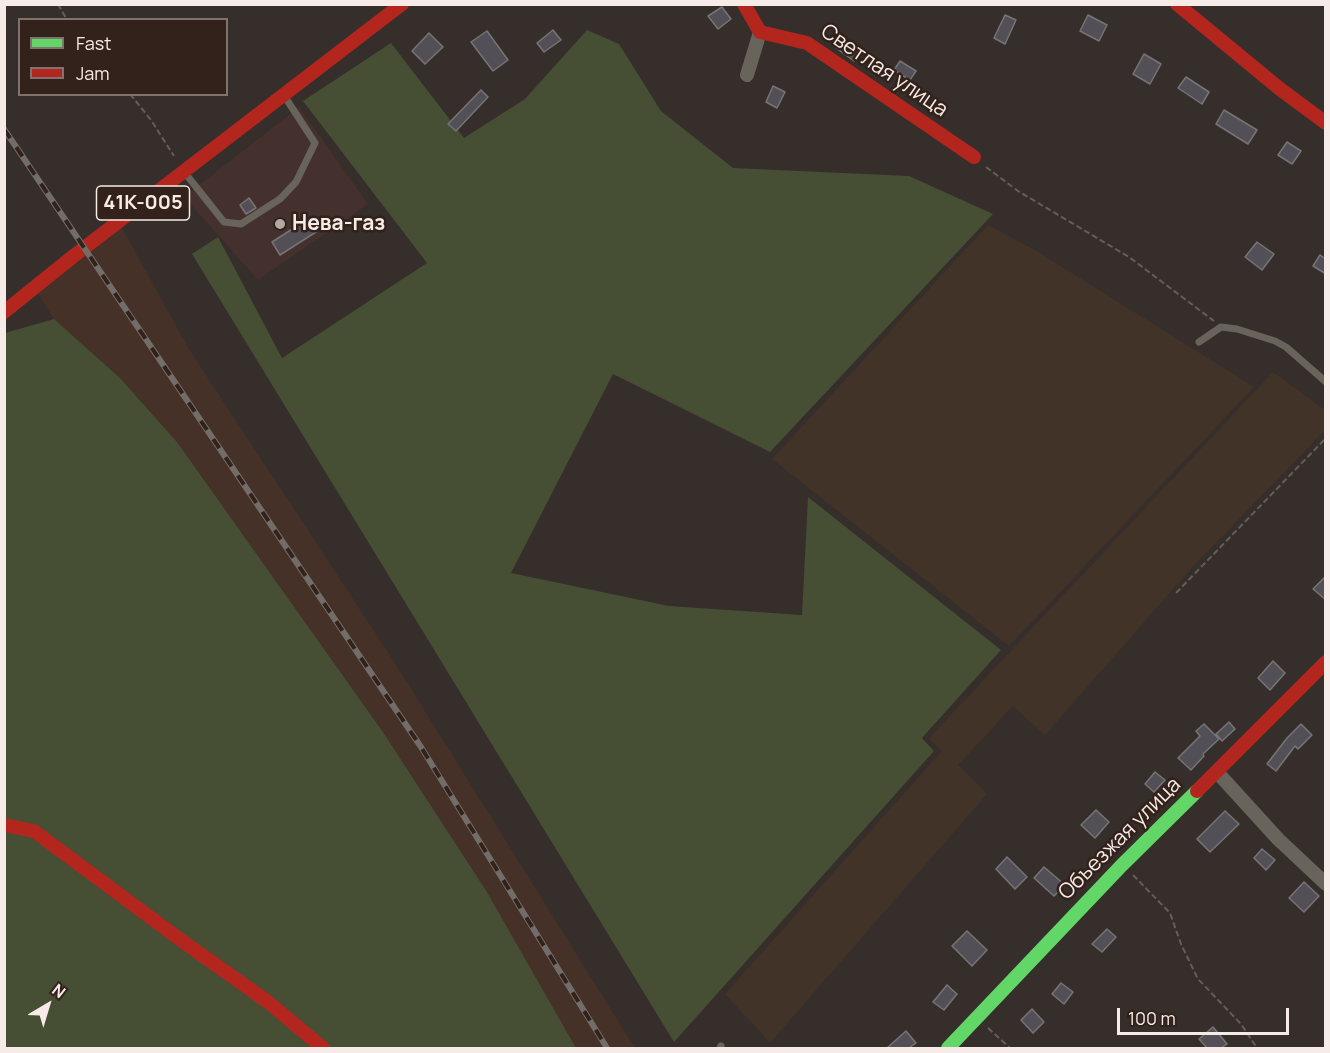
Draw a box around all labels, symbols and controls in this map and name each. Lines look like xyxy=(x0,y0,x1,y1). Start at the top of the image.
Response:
legend xyxy=(18,18,228,96)
street label: Светлая улица xyxy=(816,19,952,123)
text: Fast xyxy=(76,31,111,55)
text: Jam xyxy=(76,61,110,85)
road number: 41К-005 xyxy=(96,186,190,220)
place label: Нева-газ xyxy=(292,211,385,237)
marker: Нева-газ xyxy=(273,217,287,231)
street label: Объезжая улица xyxy=(1054,773,1186,905)
north arrow xyxy=(18,975,78,1035)
text: N xyxy=(48,979,70,1003)
scale bar xyxy=(1120,996,1292,1034)
text: 100 m xyxy=(1128,1006,1176,1030)

